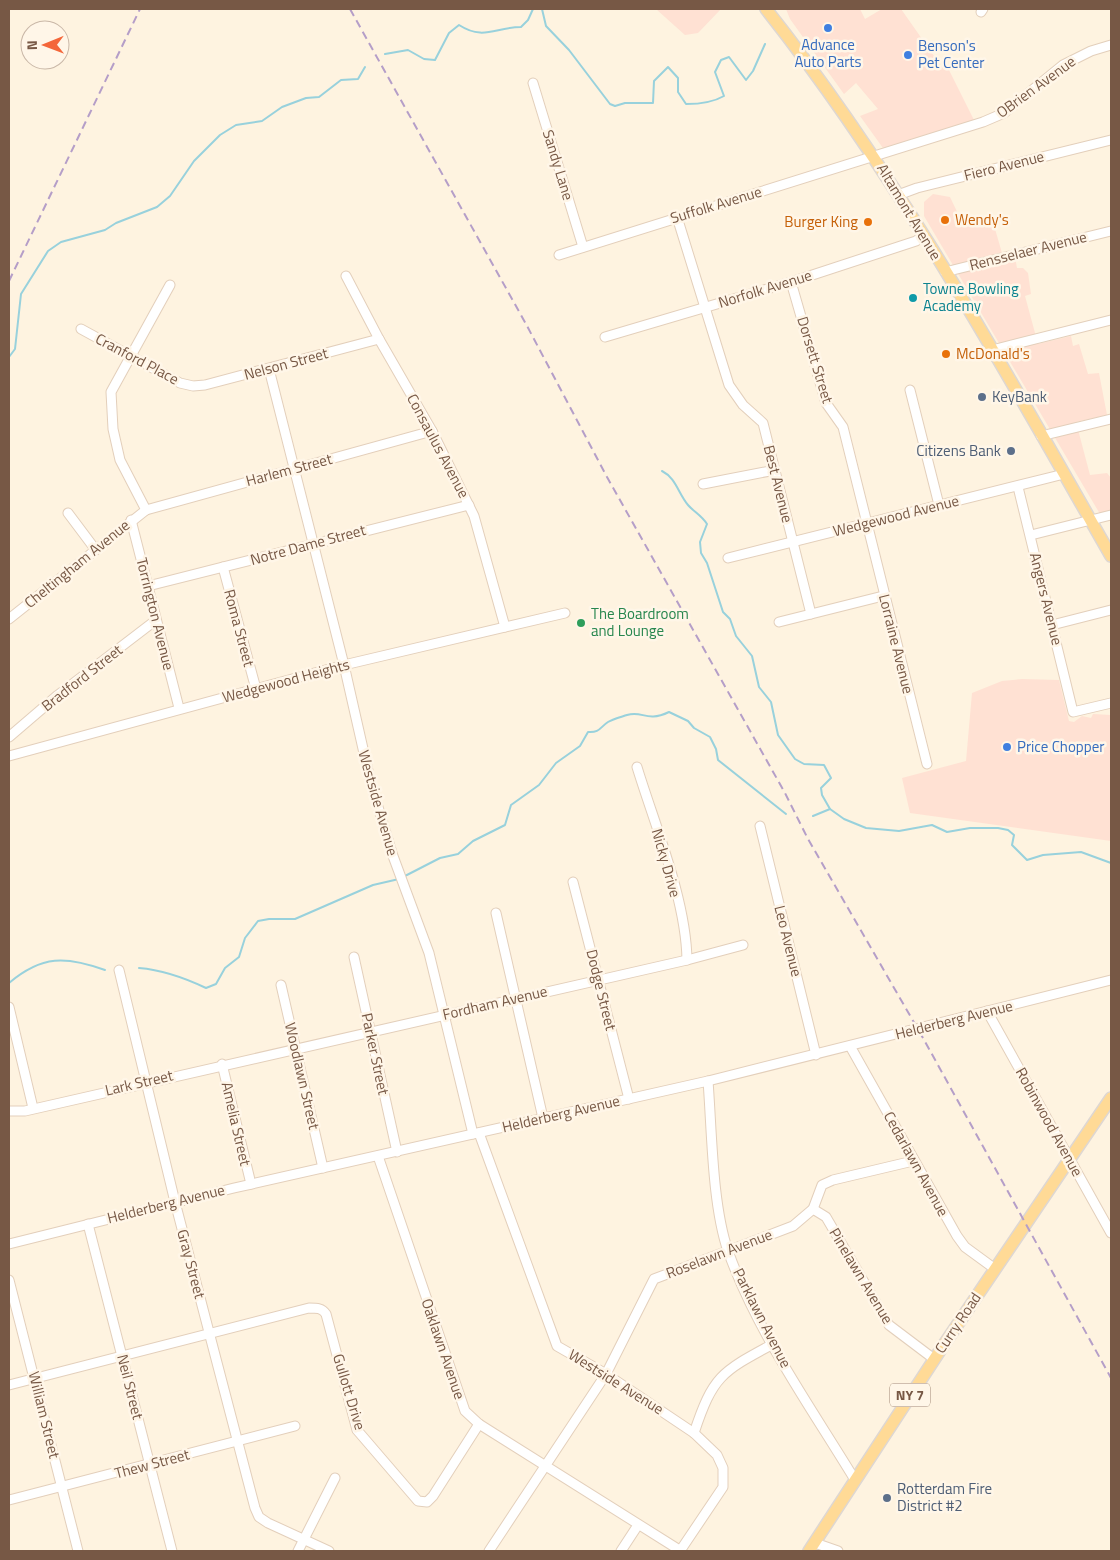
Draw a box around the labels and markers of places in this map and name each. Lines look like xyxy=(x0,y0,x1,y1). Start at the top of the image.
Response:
marker: Advance Auto Parts xyxy=(822,22,834,34)
place label: Advance Auto Parts xyxy=(794,33,862,73)
place label: Benson's Pet Center xyxy=(918,34,985,74)
marker: Benson's Pet Center xyxy=(902,49,914,61)
place label: Wendy's xyxy=(955,208,1009,231)
place label: Burger King xyxy=(784,210,858,233)
marker: Wendy's xyxy=(939,214,951,226)
marker: Burger King xyxy=(862,216,874,228)
place label: Towne Bowling Academy xyxy=(923,277,1019,317)
marker: Towne Bowling Academy xyxy=(907,292,919,304)
place label: McDonald's xyxy=(956,342,1030,365)
marker: McDonald's xyxy=(940,348,952,360)
place label: KeyBank xyxy=(992,385,1047,408)
marker: KeyBank xyxy=(976,391,988,403)
place label: Citizens Bank xyxy=(916,439,1001,462)
marker: Citizens Bank xyxy=(1005,445,1017,457)
place label: The Boardroom and Lounge xyxy=(591,602,689,642)
marker: The Boardroom and Lounge xyxy=(575,617,587,629)
place label: Price Chopper xyxy=(1017,735,1104,758)
marker: Price Chopper xyxy=(1001,741,1013,753)
place label: Rotterdam Fire District #2 xyxy=(897,1477,992,1517)
marker: Rotterdam Fire District #2 xyxy=(881,1492,893,1504)

